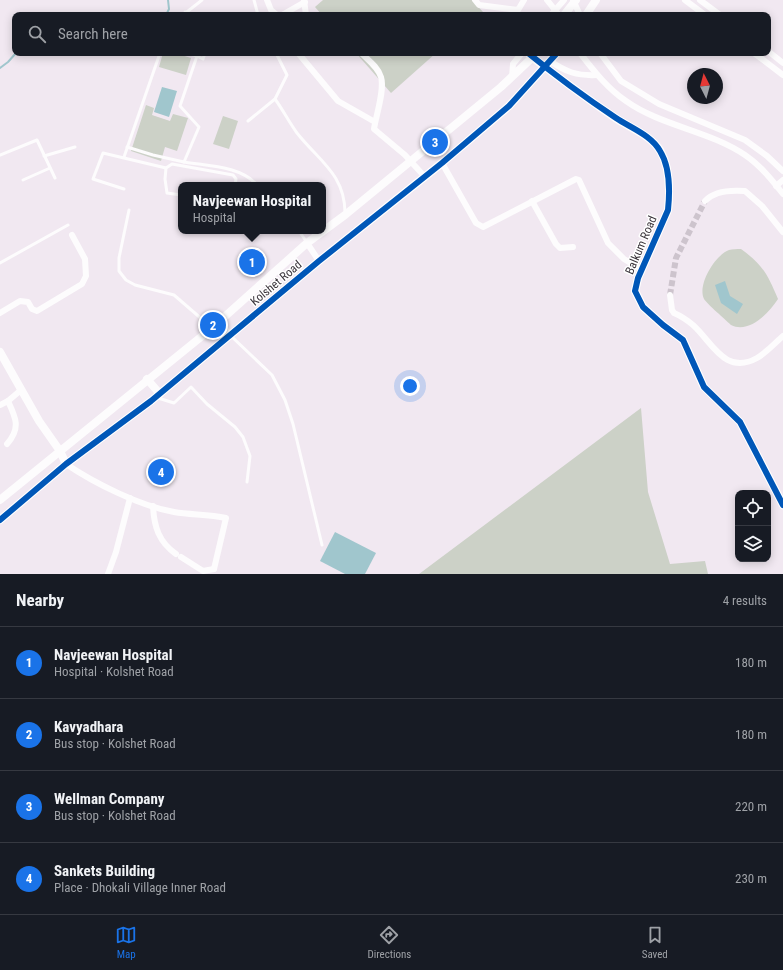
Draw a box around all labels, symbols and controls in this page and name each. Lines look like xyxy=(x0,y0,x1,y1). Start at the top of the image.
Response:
search box xyxy=(12,12,771,56)
icon: search xyxy=(26,23,48,45)
text: Search here xyxy=(58,25,128,43)
north arrow xyxy=(687,68,723,104)
pin: 3 xyxy=(422,127,448,157)
popup xyxy=(178,182,326,234)
text: Navjeewan Hospital xyxy=(193,192,311,210)
text: Hospital xyxy=(193,210,236,225)
street label: Balkum Road xyxy=(622,214,660,276)
pin: 1 xyxy=(239,247,265,277)
street label: Kolshet Road xyxy=(248,258,304,308)
pin: 2 xyxy=(200,310,226,340)
your location xyxy=(400,376,420,396)
pin: 4 xyxy=(148,457,174,487)
map controls xyxy=(735,490,771,562)
button: locate xyxy=(735,490,771,526)
button: layers xyxy=(735,526,771,562)
text: Nearby xyxy=(16,590,64,610)
text: 4 results xyxy=(723,593,767,608)
text: Navjeewan Hospital xyxy=(54,646,172,664)
text: 1 xyxy=(26,655,32,670)
text: 180 m xyxy=(735,655,767,670)
text: Hospital · Kolshet Road xyxy=(54,664,174,679)
text: Kavyadhara xyxy=(54,718,123,736)
text: 2 xyxy=(26,727,32,742)
text: 180 m xyxy=(735,727,767,742)
text: Bus stop · Kolshet Road xyxy=(54,736,176,751)
text: Wellman Company xyxy=(54,790,164,808)
text: 3 xyxy=(26,799,32,814)
text: 220 m xyxy=(735,799,767,814)
text: Bus stop · Kolshet Road xyxy=(54,808,176,823)
text: Sankets Building xyxy=(54,862,155,880)
text: 4 xyxy=(26,871,32,886)
text: 230 m xyxy=(735,871,767,886)
text: Place · Dhokali Village Inner Road xyxy=(54,880,226,895)
tab: Map xyxy=(115,924,137,961)
tab: Directions xyxy=(367,924,411,961)
tab: Saved xyxy=(642,924,668,961)

